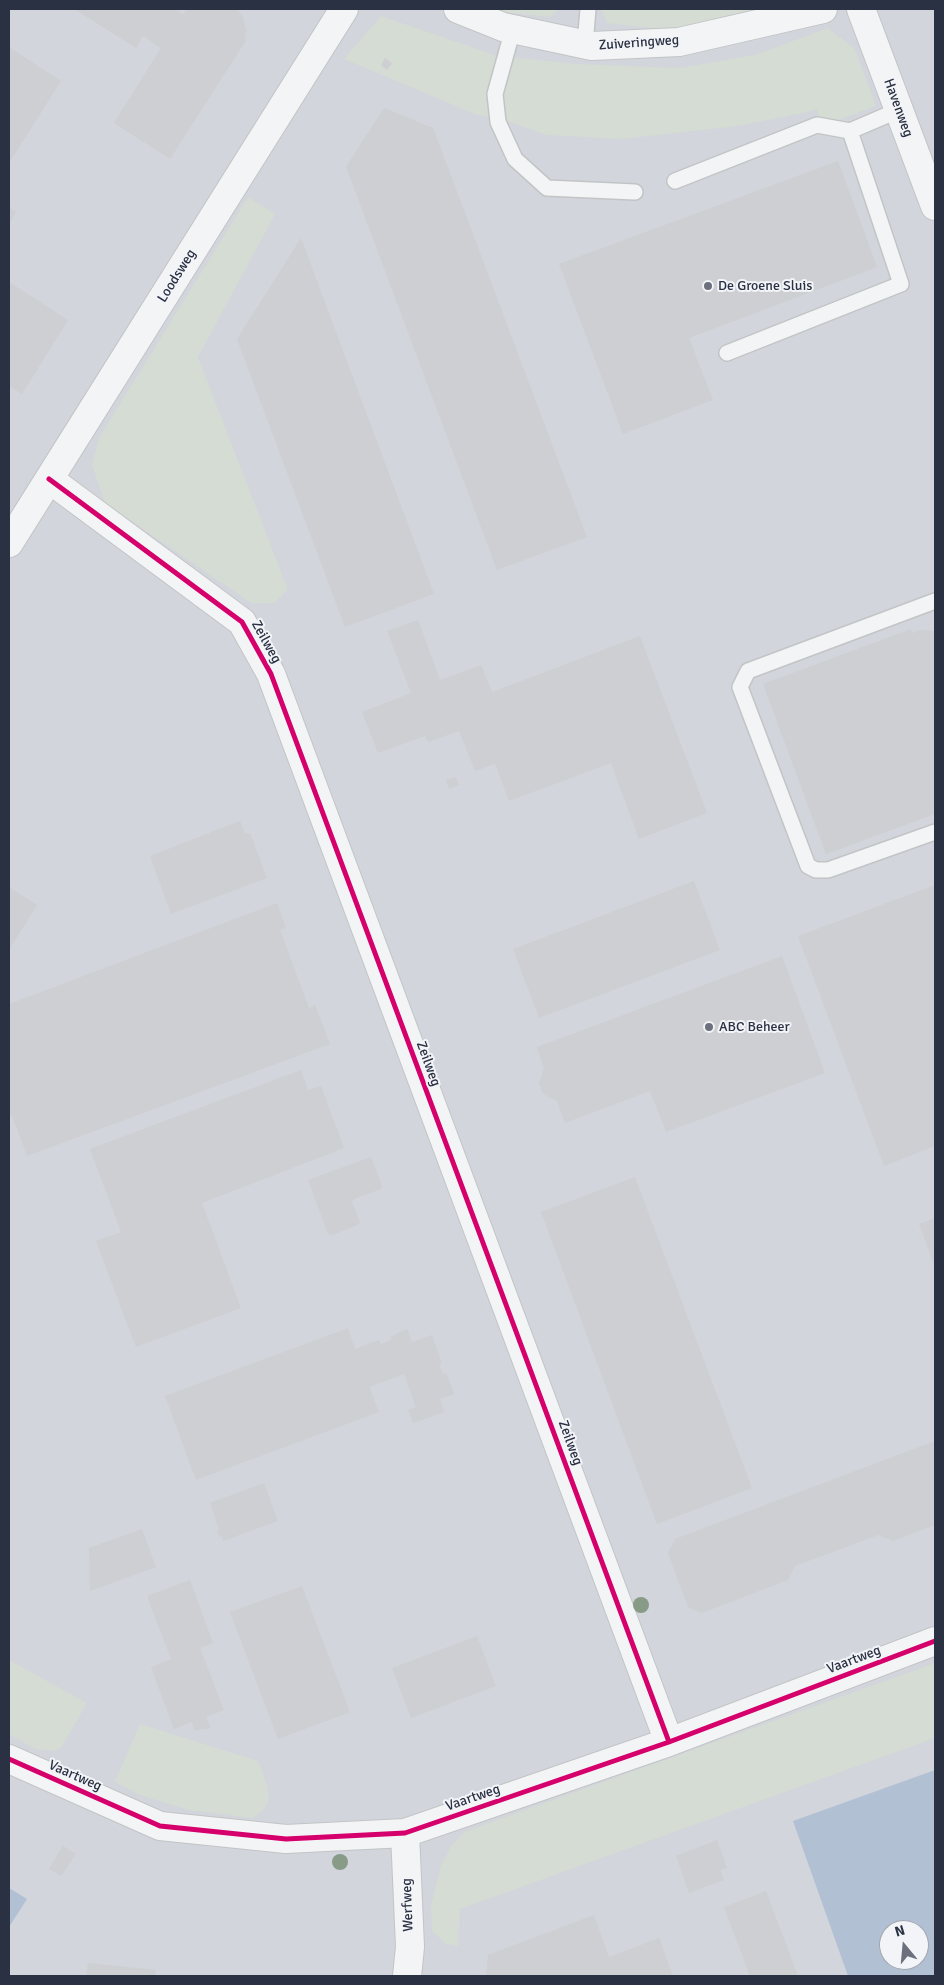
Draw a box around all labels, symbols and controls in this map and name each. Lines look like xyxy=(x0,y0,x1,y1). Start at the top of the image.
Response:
street label: Zuiveringweg xyxy=(598,32,680,54)
street label: Havenweg xyxy=(880,76,916,140)
street label: Loodsweg xyxy=(154,246,200,306)
place label: De Groene Sluis xyxy=(718,278,812,294)
marker: De Groene Sluis xyxy=(702,280,714,292)
street label: Zeilweg xyxy=(247,618,285,666)
place label: ABC Beheer xyxy=(719,1019,790,1035)
marker: ABC Beheer xyxy=(703,1021,715,1033)
street label: Zeilweg xyxy=(412,1039,444,1089)
street label: Zeilweg xyxy=(554,1418,586,1468)
street label: Vaartweg xyxy=(825,1642,883,1678)
street label: Vaartweg xyxy=(46,1757,104,1795)
street label: Vaartweg xyxy=(444,1781,502,1815)
street label: Werfweg xyxy=(399,1878,417,1932)
north arrow xyxy=(879,1920,929,1970)
text: N xyxy=(893,1922,907,1941)

